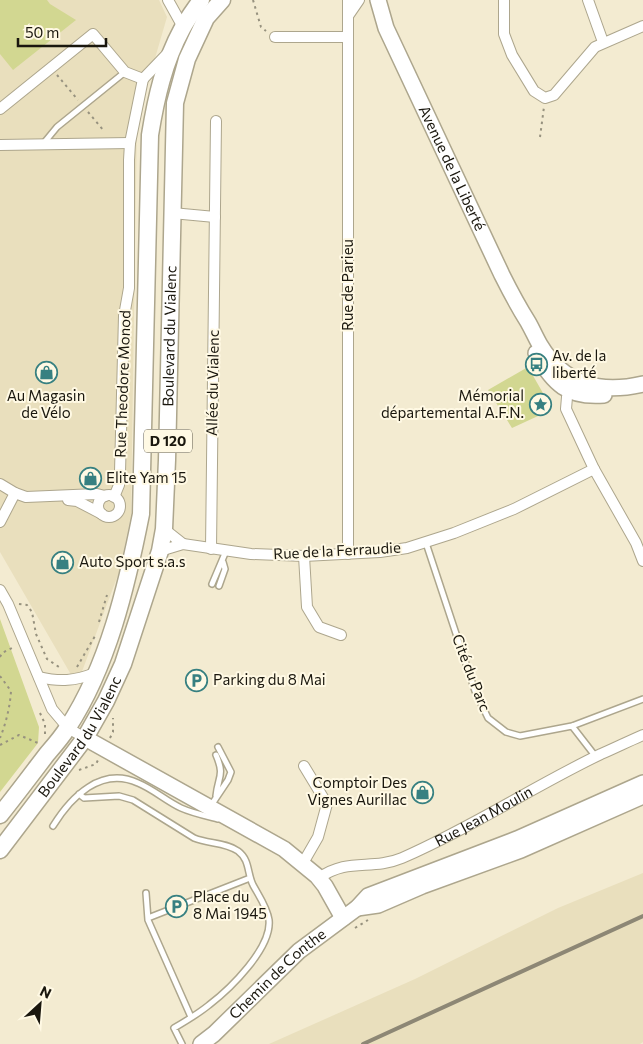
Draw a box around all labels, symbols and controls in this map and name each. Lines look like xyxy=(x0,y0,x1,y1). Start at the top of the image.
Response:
scale bar xyxy=(18,15,105,47)
text: 50 m xyxy=(25,23,59,41)
street label: Avenue de la Liberté xyxy=(416,102,490,233)
street label: Rue de Parieu xyxy=(338,239,356,331)
street label: Boulevard du Vialenc xyxy=(158,266,179,407)
street label: Rue Theodore Monod xyxy=(110,310,134,458)
street label: Allée du Vialenc xyxy=(202,330,222,436)
place label: Av. de la liberté xyxy=(552,346,606,381)
bus stop icon: Av. de la liberté xyxy=(524,353,548,377)
shop icon: Au Magasin de Vélo xyxy=(34,361,58,385)
place label: Au Magasin de Vélo xyxy=(7,386,85,421)
place label: Mémorial départemental A.F.N. xyxy=(381,386,524,421)
place icon: Mémorial départemental A.F.N. xyxy=(528,393,552,417)
road number: D 120 xyxy=(144,430,192,452)
shop icon: Elite Yam 15 xyxy=(78,466,102,490)
place label: Elite Yam 15 xyxy=(106,468,187,486)
street label: Rue de la Ferraudie xyxy=(273,538,401,562)
shop icon: Auto Sport s.a.s xyxy=(51,550,75,574)
place label: Auto Sport s.a.s xyxy=(79,552,186,570)
street label: Cité du Parc xyxy=(449,631,495,714)
parking icon: Parking du 8 Mai xyxy=(185,668,209,692)
place label: Parking du 8 Mai xyxy=(213,670,326,688)
street label: Boulevard du Vialenc xyxy=(33,673,124,800)
place label: Comptoir Des Vignes Aurillac xyxy=(307,773,407,808)
shop icon: Comptoir Des Vignes Aurillac xyxy=(411,780,435,804)
street label: Rue Jean Moulin xyxy=(431,782,535,849)
place label: Place du 8 Mai 1945 xyxy=(193,887,267,922)
parking icon: Place du 8 Mai 1945 xyxy=(165,894,189,918)
street label: Chemin de Conthe xyxy=(225,924,329,1022)
north arrow xyxy=(15,979,65,1029)
text: N xyxy=(37,982,54,1002)

